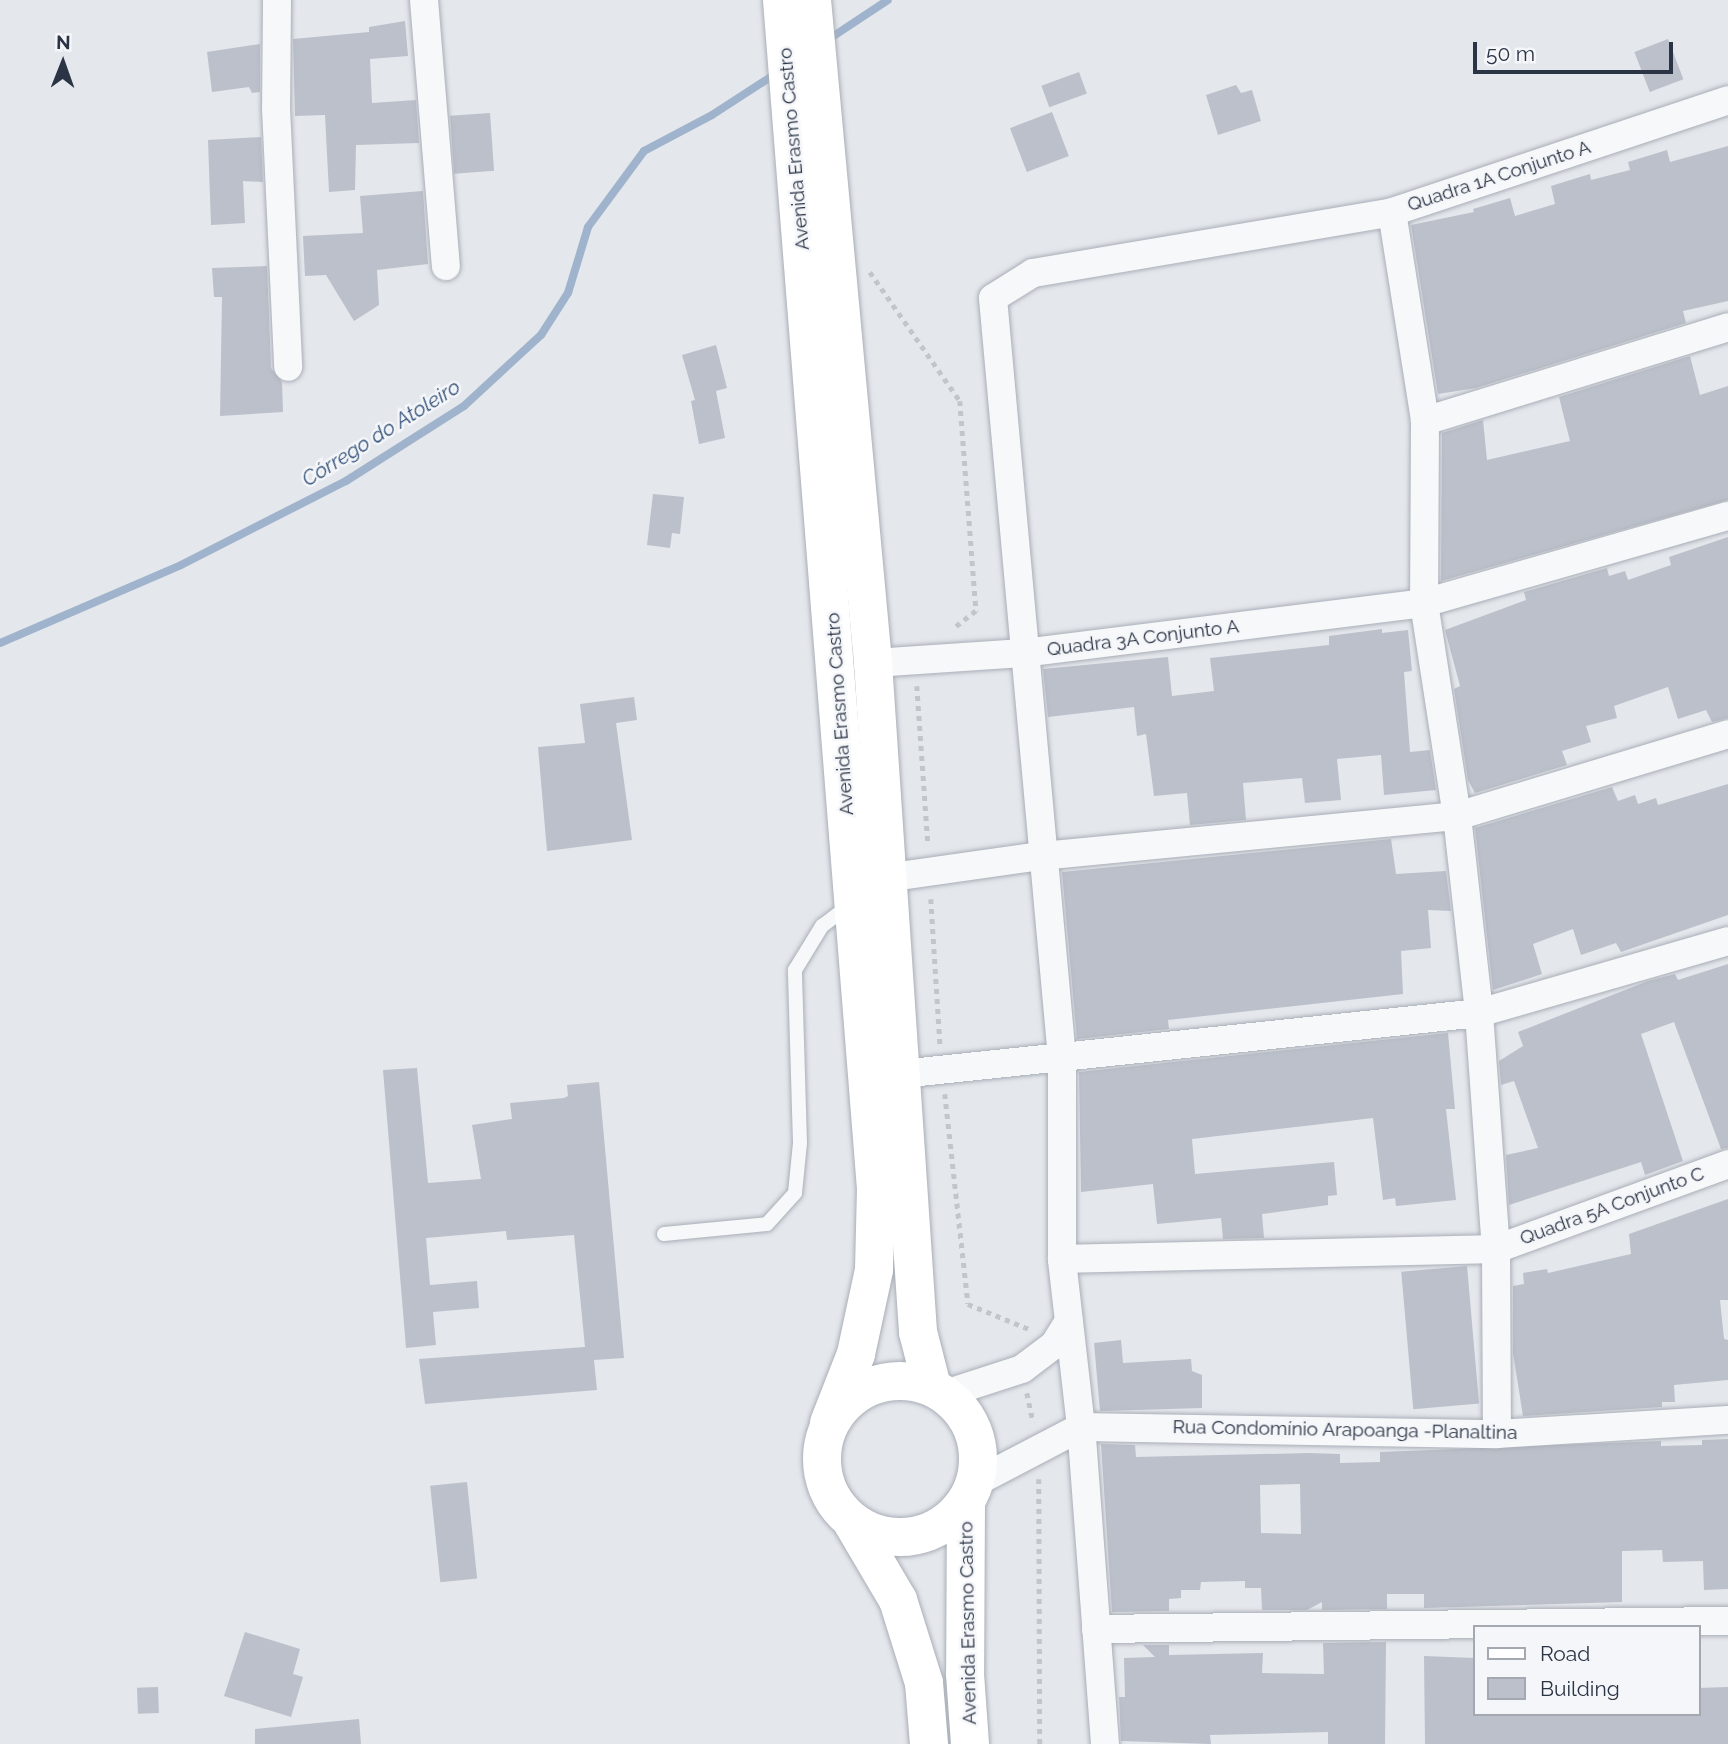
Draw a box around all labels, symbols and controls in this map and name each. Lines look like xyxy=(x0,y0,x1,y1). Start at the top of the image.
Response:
north arrow xyxy=(28,28,98,98)
scale bar xyxy=(1476,28,1676,72)
text: N xyxy=(56,31,71,53)
text: 50 m xyxy=(1486,41,1535,66)
street label: Avenida Erasmo Castro xyxy=(774,47,814,251)
street label: Quadra 1A Conjunto A xyxy=(1404,135,1594,217)
water label: Córrego do Atoleiro xyxy=(297,374,465,492)
street label: Avenida Erasmo Castro xyxy=(822,612,858,816)
street label: Quadra 3A Conjunto A xyxy=(1045,615,1241,661)
street label: Quadra 5A Conjunto C xyxy=(1517,1162,1707,1250)
street label: Rua Condomínio Arapoanga -Planaltina xyxy=(1172,1416,1518,1444)
street label: Avenida Erasmo Castro xyxy=(955,1521,981,1725)
legend xyxy=(1472,1625,1700,1716)
text: Road xyxy=(1540,1641,1590,1666)
text: Building xyxy=(1540,1676,1620,1701)

